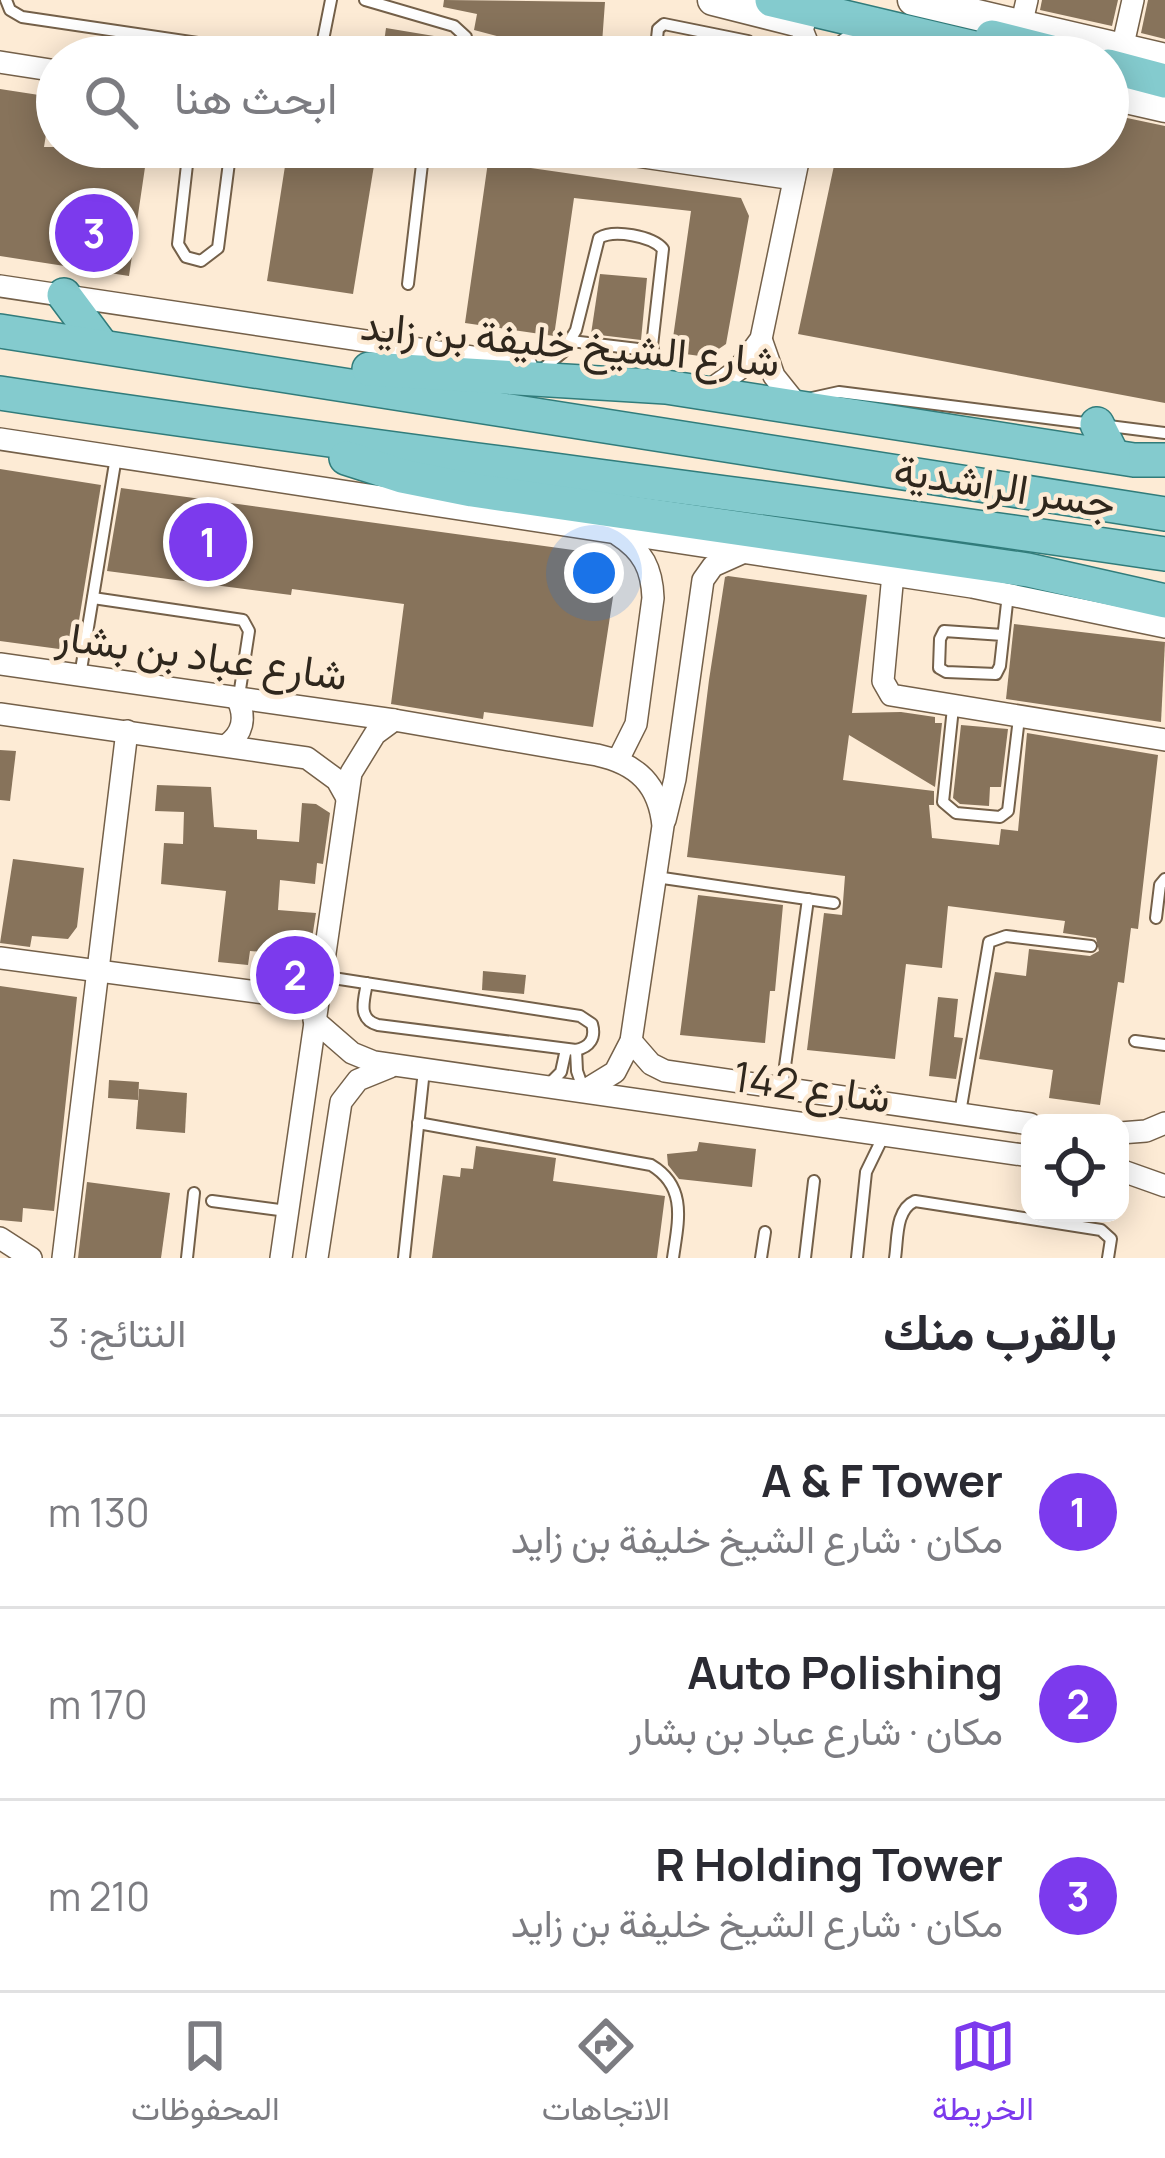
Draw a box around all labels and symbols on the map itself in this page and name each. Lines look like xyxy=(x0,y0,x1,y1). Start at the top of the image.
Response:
pin: 3 xyxy=(55,188,133,278)
street label: شارع الشيخ خليفة بن زايد xyxy=(358,295,782,390)
street label: جسر الراشدية xyxy=(890,439,1120,531)
pin: 1 xyxy=(169,497,247,587)
your location xyxy=(564,543,624,603)
street label: شارع عباد بن بشار xyxy=(52,605,351,704)
pin: 2 xyxy=(256,930,334,1020)
street label: شارع 142 xyxy=(730,1046,894,1127)

